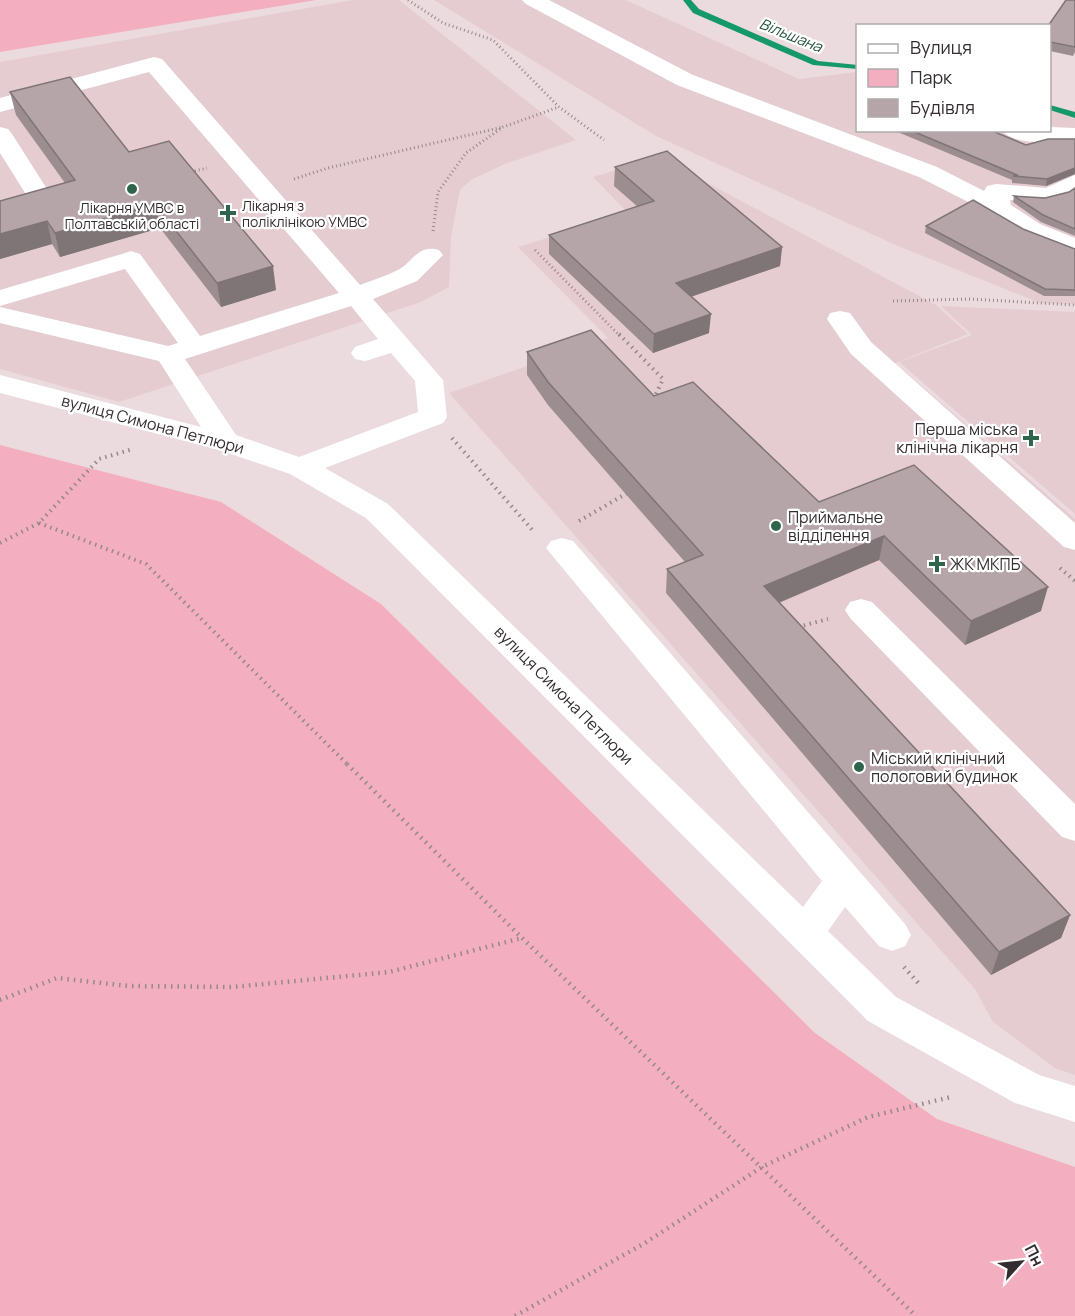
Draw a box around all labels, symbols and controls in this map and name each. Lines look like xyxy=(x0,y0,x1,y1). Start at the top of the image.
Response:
water label: Вільшана xyxy=(756,13,826,57)
legend xyxy=(856,24,1051,132)
text: Вулиця xyxy=(910,35,972,59)
text: Парк xyxy=(910,65,953,89)
text: Будівля xyxy=(910,95,975,119)
marker: Лікарня УМВС в Полтавській області xyxy=(125,182,139,196)
place label: Лікарня з поліклінікою УМВС xyxy=(242,196,367,231)
place label: Лікарня УМВС в Полтавській області xyxy=(65,198,199,233)
marker: Лікарня з поліклінікою УМВС xyxy=(219,204,237,222)
street label: вулиця Симона Петлюри xyxy=(59,389,247,459)
place label: Перша міська клінічна лікарня xyxy=(896,418,1018,458)
marker: Перша міська клінічна лікарня xyxy=(1022,429,1040,447)
place label: Приймальне відділення xyxy=(788,506,883,546)
marker: Приймальне відділення xyxy=(769,519,783,533)
place label: ЖК МКПБ xyxy=(950,553,1021,575)
marker: ЖК МКПБ xyxy=(928,555,946,573)
street label: вулиця Симона Петлюри xyxy=(490,621,638,769)
place label: Міський клінічний пологовий будинок xyxy=(871,747,1019,787)
marker: Міський клінічний пологовий будинок xyxy=(852,760,866,774)
north arrow xyxy=(991,1232,1051,1292)
text: Пн xyxy=(1020,1241,1049,1270)

